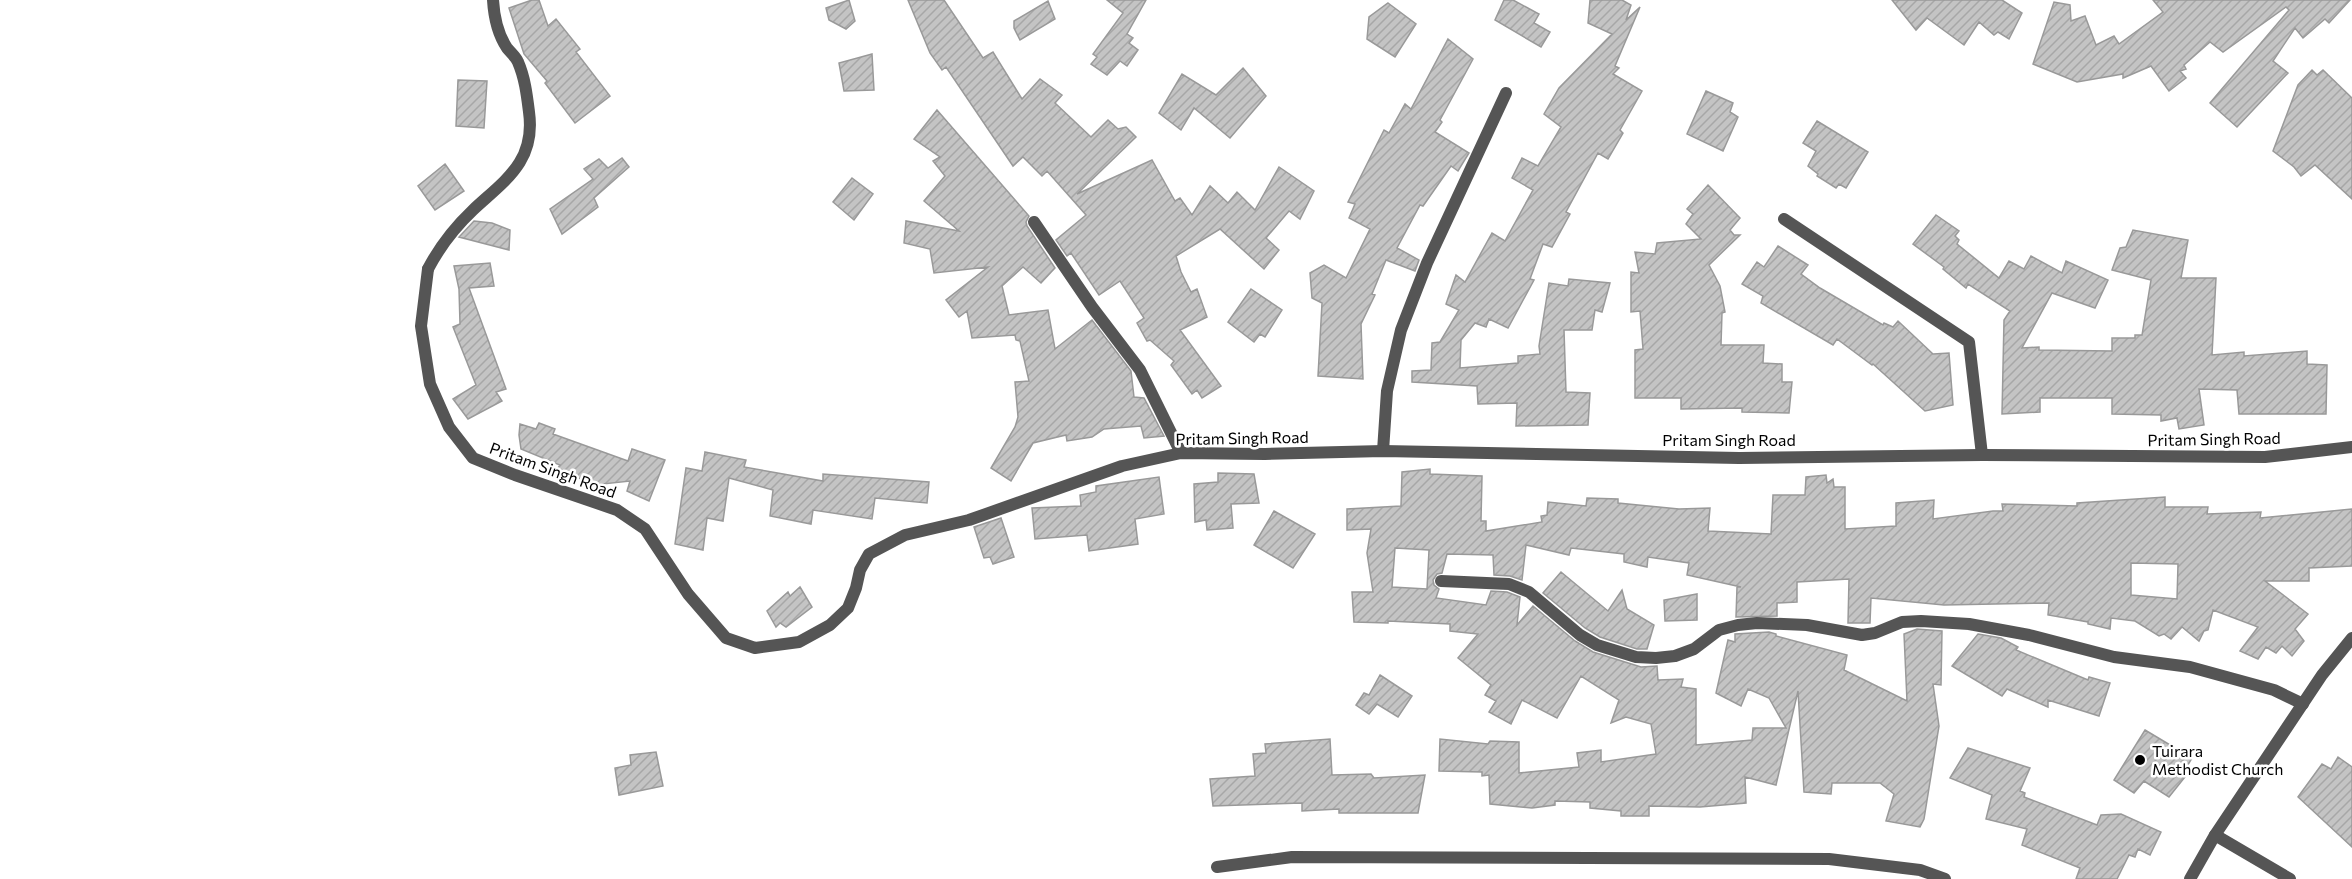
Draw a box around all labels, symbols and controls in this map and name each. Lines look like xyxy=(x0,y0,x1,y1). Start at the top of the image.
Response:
street label: Pritam Singh Road xyxy=(1175,427,1309,448)
street label: Pritam Singh Road xyxy=(2147,428,2281,449)
street label: Pritam Singh Road xyxy=(1662,430,1796,449)
street label: Pritam Singh Road xyxy=(487,438,619,501)
place label: Tuirara Methodist Church xyxy=(2152,741,2283,778)
marker: Tuirara Methodist Church xyxy=(2133,753,2147,767)

